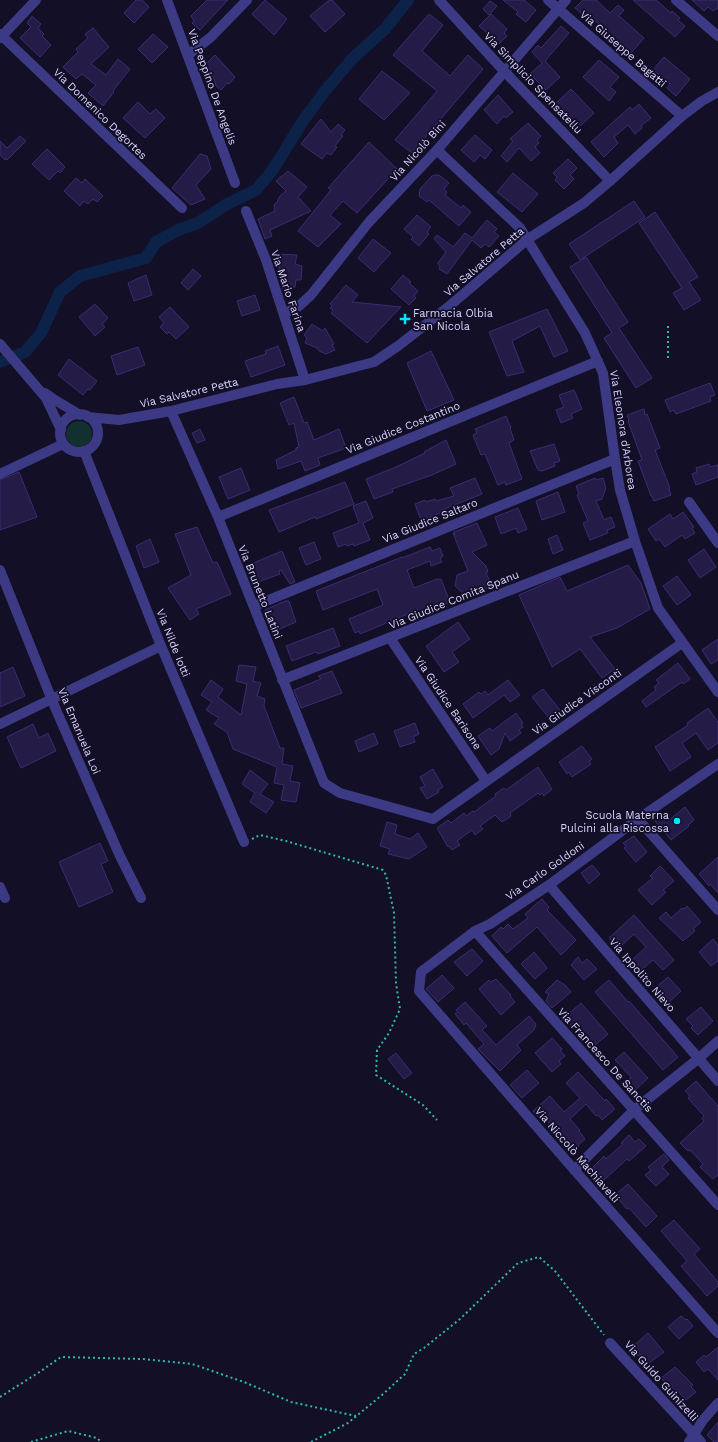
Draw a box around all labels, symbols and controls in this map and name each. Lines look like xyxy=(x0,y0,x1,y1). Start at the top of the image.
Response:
street label: Via Giuseppe Bagatti xyxy=(577,8,669,90)
street label: Via Peppino De Angelis xyxy=(185,27,239,147)
street label: Via Simplicio Spensatellu xyxy=(481,30,585,136)
street label: Via Domenico Degortes xyxy=(51,66,150,162)
street label: Via Nicolò Bini xyxy=(387,118,449,184)
street label: Via Salvatore Petta xyxy=(441,225,527,299)
street label: Via Mario Farina xyxy=(268,248,308,334)
place label: Farmacia Olbia San Nicola xyxy=(413,307,493,333)
marker: Farmacia Olbia San Nicola xyxy=(400,314,410,324)
street label: Via Eleonora d'Arborea xyxy=(607,369,639,491)
street label: Via Salvatore Petta xyxy=(138,375,240,411)
street label: Via Giudice Costantino xyxy=(344,399,462,457)
street label: Via Giudice Saltaro xyxy=(380,496,480,546)
street label: Via Brunetto Latini xyxy=(235,543,285,641)
street label: Via Giudice Comita Spanu xyxy=(387,568,521,632)
street label: Via Nilde Iotti xyxy=(153,607,193,679)
street label: Via Giudice Barisone xyxy=(412,654,484,752)
street label: Via Giudice Visconti xyxy=(530,666,624,738)
street label: Via Emanuela Loi xyxy=(55,686,103,776)
place label: Scuola Materna Pulcini alla Riscossa xyxy=(560,809,669,835)
marker: Scuola Materna Pulcini alla Riscossa xyxy=(672,816,682,826)
street label: Via Carlo Goldoni xyxy=(503,839,587,903)
street label: Via Ippolito Nievo xyxy=(606,935,678,1015)
street label: Via Francesco De Sanctis xyxy=(555,1005,655,1115)
street label: Via Niccolò Machiavelli xyxy=(532,1104,622,1206)
street label: Via Guido Guinizelli xyxy=(621,1338,701,1424)

